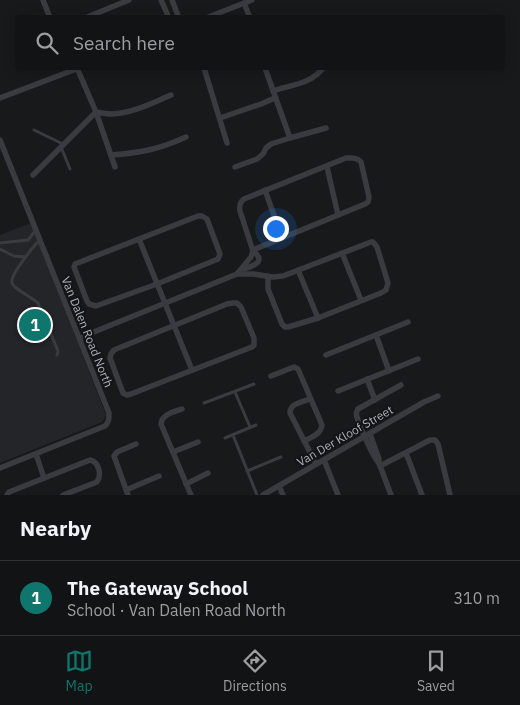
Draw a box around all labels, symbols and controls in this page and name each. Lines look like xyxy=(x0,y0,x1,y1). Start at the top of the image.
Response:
search box xyxy=(15,15,505,70)
icon: search xyxy=(33,29,61,57)
text: Search here xyxy=(73,31,175,55)
your location xyxy=(263,216,289,242)
street label: Van Dalen Road North xyxy=(58,274,117,389)
pin: 1 xyxy=(19,306,51,344)
street label: Van Der Kloof Street xyxy=(294,402,396,469)
text: Nearby xyxy=(20,514,91,542)
text: The Gateway School xyxy=(67,576,248,600)
text: 1 xyxy=(31,588,41,608)
text: 310 m xyxy=(453,588,500,608)
text: School · Van Dalen Road North xyxy=(67,600,286,620)
tab: Map xyxy=(65,647,93,695)
tab: Directions xyxy=(223,647,287,695)
tab: Saved xyxy=(417,647,455,695)

